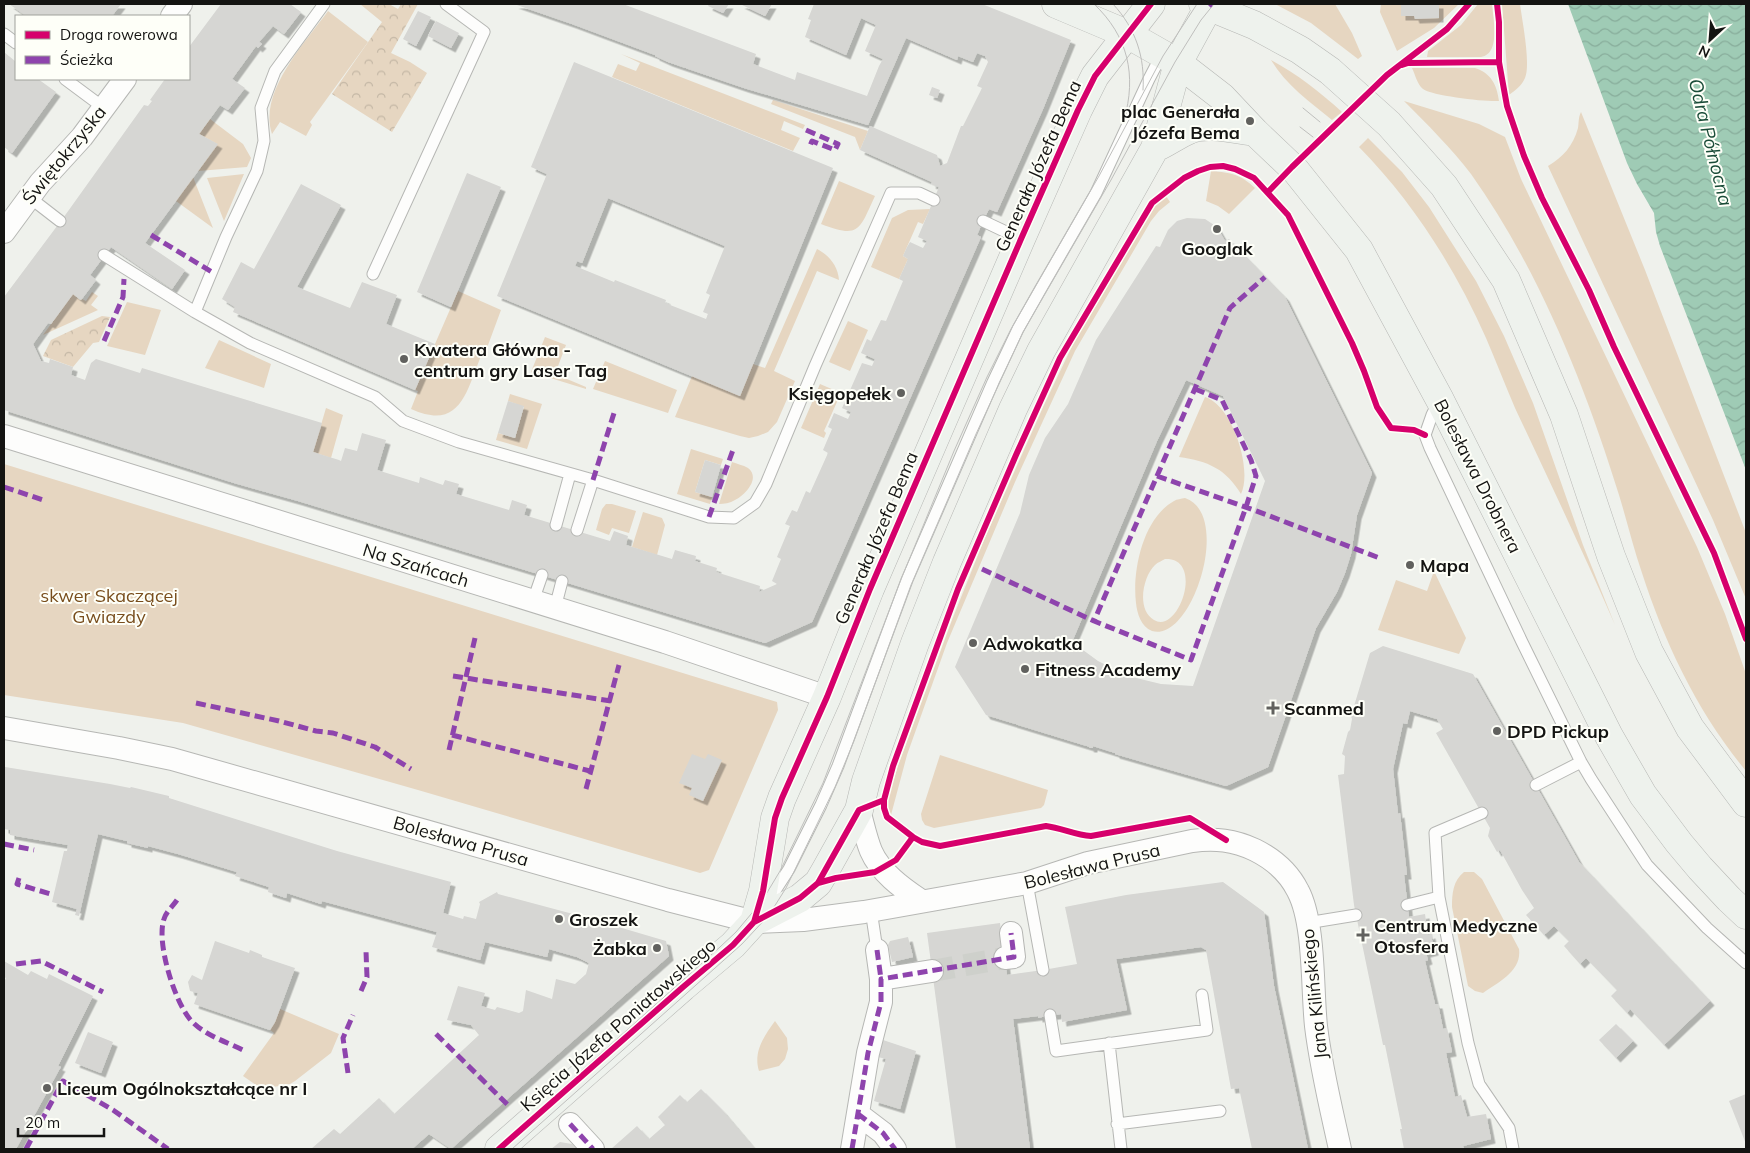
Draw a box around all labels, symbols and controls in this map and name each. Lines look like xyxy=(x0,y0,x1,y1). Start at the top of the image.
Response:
legend xyxy=(15,15,190,80)
north arrow xyxy=(1685,15,1735,65)
text: Droga rowerowa xyxy=(60,25,178,44)
text: N xyxy=(1696,41,1713,62)
text: Ścieżka xyxy=(60,50,113,69)
water label: Odra Północna xyxy=(1684,76,1738,208)
street label: Generała Józefa Bema xyxy=(990,77,1086,255)
place label: plac Generała Józefa Bema xyxy=(1121,100,1240,144)
street label: Świętokrzyska xyxy=(17,101,111,209)
marker: plac Generała Józefa Bema xyxy=(1244,115,1256,127)
marker: Googlak xyxy=(1211,223,1223,235)
place label: Googlak xyxy=(1181,237,1254,260)
place label: Kwatera Główna - centrum gry Laser Tag xyxy=(414,338,607,382)
marker: Kwatera Główna - centrum gry Laser Tag xyxy=(398,353,410,365)
place label: Księgopełek xyxy=(788,382,892,405)
marker: Księgopełek xyxy=(895,387,907,399)
street label: Bolesława Drobnera xyxy=(1429,395,1527,557)
street label: Generała Józefa Bema xyxy=(829,448,923,628)
street label: Na Szańcach xyxy=(360,538,472,592)
place label: Mapa xyxy=(1420,554,1469,577)
marker: Mapa xyxy=(1404,559,1416,571)
park label: skwer Skaczącej Gwiazdy xyxy=(40,584,178,628)
place label: Adwokatka xyxy=(983,632,1083,655)
marker: Adwokatka xyxy=(967,637,979,649)
place label: Fitness Academy xyxy=(1035,658,1181,681)
marker: Fitness Academy xyxy=(1019,663,1031,675)
place label: Scanmed xyxy=(1284,697,1364,720)
marker: Scanmed xyxy=(1266,701,1280,715)
place label: DPD Pickup xyxy=(1507,720,1609,743)
marker: DPD Pickup xyxy=(1491,725,1503,737)
street label: Bolesława Prusa xyxy=(391,811,531,871)
street label: Bolesława Prusa xyxy=(1021,838,1163,894)
place label: Groszek xyxy=(569,908,639,931)
marker: Groszek xyxy=(553,913,565,925)
place label: Centrum Medyczne Otosfera xyxy=(1374,914,1538,958)
street label: Jana Kilińskiego xyxy=(1296,928,1332,1060)
marker: Centrum Medyczne Otosfera xyxy=(1356,928,1370,942)
street label: Księcia Józefa Poniatowskiego xyxy=(515,934,721,1116)
place label: Żabka xyxy=(593,937,647,960)
marker: Żabka xyxy=(651,942,663,954)
place label: Liceum Ogólnokształcące nr I xyxy=(57,1077,307,1100)
marker: Liceum Ogólnokształcące nr I xyxy=(41,1082,53,1094)
scale bar xyxy=(18,1106,104,1138)
text: 20 m xyxy=(25,1113,60,1132)

